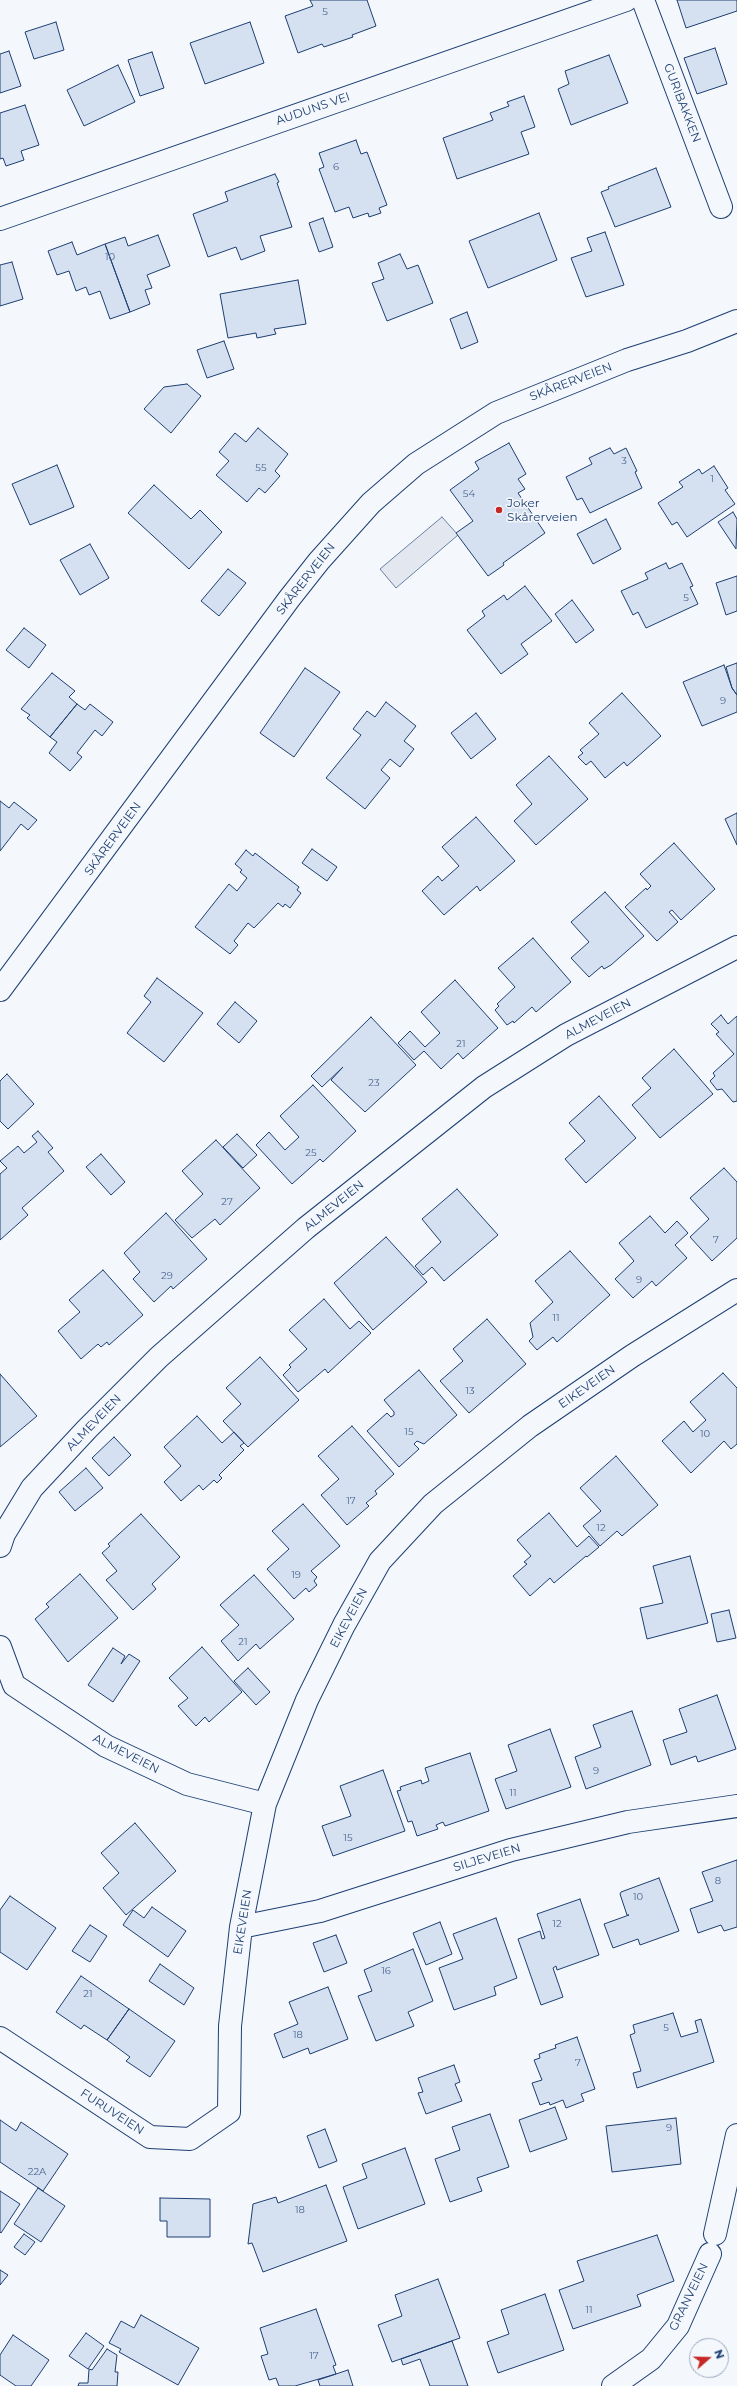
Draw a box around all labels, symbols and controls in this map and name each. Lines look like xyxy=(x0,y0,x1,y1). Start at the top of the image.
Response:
house number: 5 xyxy=(322,6,328,18)
street label: GURIBAKKEN xyxy=(660,61,704,145)
street label: AUDUNS VEI xyxy=(274,90,352,128)
house number: 6 xyxy=(333,161,339,173)
house number: 10 xyxy=(105,251,115,263)
street label: SKÅRERVEIEN xyxy=(528,360,614,404)
house number: 3 xyxy=(621,455,627,467)
house number: 55 xyxy=(255,462,267,474)
house number: 1 xyxy=(710,473,714,485)
house number: 54 xyxy=(463,488,475,500)
place label: Joker Skårerveien xyxy=(507,496,578,524)
marker: Joker Skårerveien xyxy=(494,505,504,515)
street label: SKÅRERVEIEN xyxy=(273,540,339,618)
house number: 5 xyxy=(683,592,689,604)
house number: 9 xyxy=(720,695,726,707)
street label: SKÅRERVEIEN xyxy=(82,799,144,879)
street label: ALMEVEIEN xyxy=(563,996,633,1042)
house number: 21 xyxy=(456,1038,466,1050)
house number: 23 xyxy=(368,1077,380,1089)
house number: 25 xyxy=(305,1147,317,1159)
street label: ALMEVEIEN xyxy=(301,1178,367,1234)
house number: 27 xyxy=(221,1196,233,1208)
house number: 7 xyxy=(713,1234,719,1246)
house number: 29 xyxy=(161,1270,173,1282)
house number: 9 xyxy=(636,1274,642,1286)
house number: 11 xyxy=(552,1312,560,1324)
street label: EIKEVEIEN xyxy=(556,1362,618,1412)
house number: 13 xyxy=(465,1385,475,1397)
street label: ALMEVEIEN xyxy=(64,1392,124,1454)
house number: 15 xyxy=(404,1426,414,1438)
house number: 10 xyxy=(700,1428,710,1440)
house number: 17 xyxy=(346,1495,356,1507)
house number: 12 xyxy=(596,1522,606,1534)
house number: 19 xyxy=(291,1569,301,1581)
street label: EIKEVEIEN xyxy=(327,1586,371,1650)
house number: 21 xyxy=(238,1636,248,1648)
street label: ALMEVEIEN xyxy=(90,1731,162,1777)
house number: 9 xyxy=(593,1765,599,1777)
house number: 11 xyxy=(509,1787,517,1799)
house number: 15 xyxy=(343,1832,353,1844)
street label: SILJEVEIEN xyxy=(452,1841,522,1875)
house number: 8 xyxy=(715,1875,721,1887)
street label: EIKEVEIEN xyxy=(231,1888,255,1956)
house number: 10 xyxy=(633,1891,643,1903)
house number: 12 xyxy=(552,1918,562,1930)
house number: 16 xyxy=(381,1965,391,1977)
house number: 21 xyxy=(83,1988,93,2000)
house number: 5 xyxy=(663,2022,669,2034)
house number: 18 xyxy=(293,2029,303,2041)
house number: 7 xyxy=(575,2057,581,2069)
street label: FURUVEIEN xyxy=(78,2086,146,2138)
house number: 9 xyxy=(666,2122,672,2134)
house number: 22A xyxy=(28,2166,46,2178)
house number: 18 xyxy=(295,2204,305,2216)
street label: GRANVEIEN xyxy=(666,2261,712,2333)
house number: 11 xyxy=(585,2304,593,2316)
north arrow xyxy=(689,2338,729,2378)
text: N xyxy=(711,2348,727,2361)
house number: 17 xyxy=(309,2350,319,2362)

